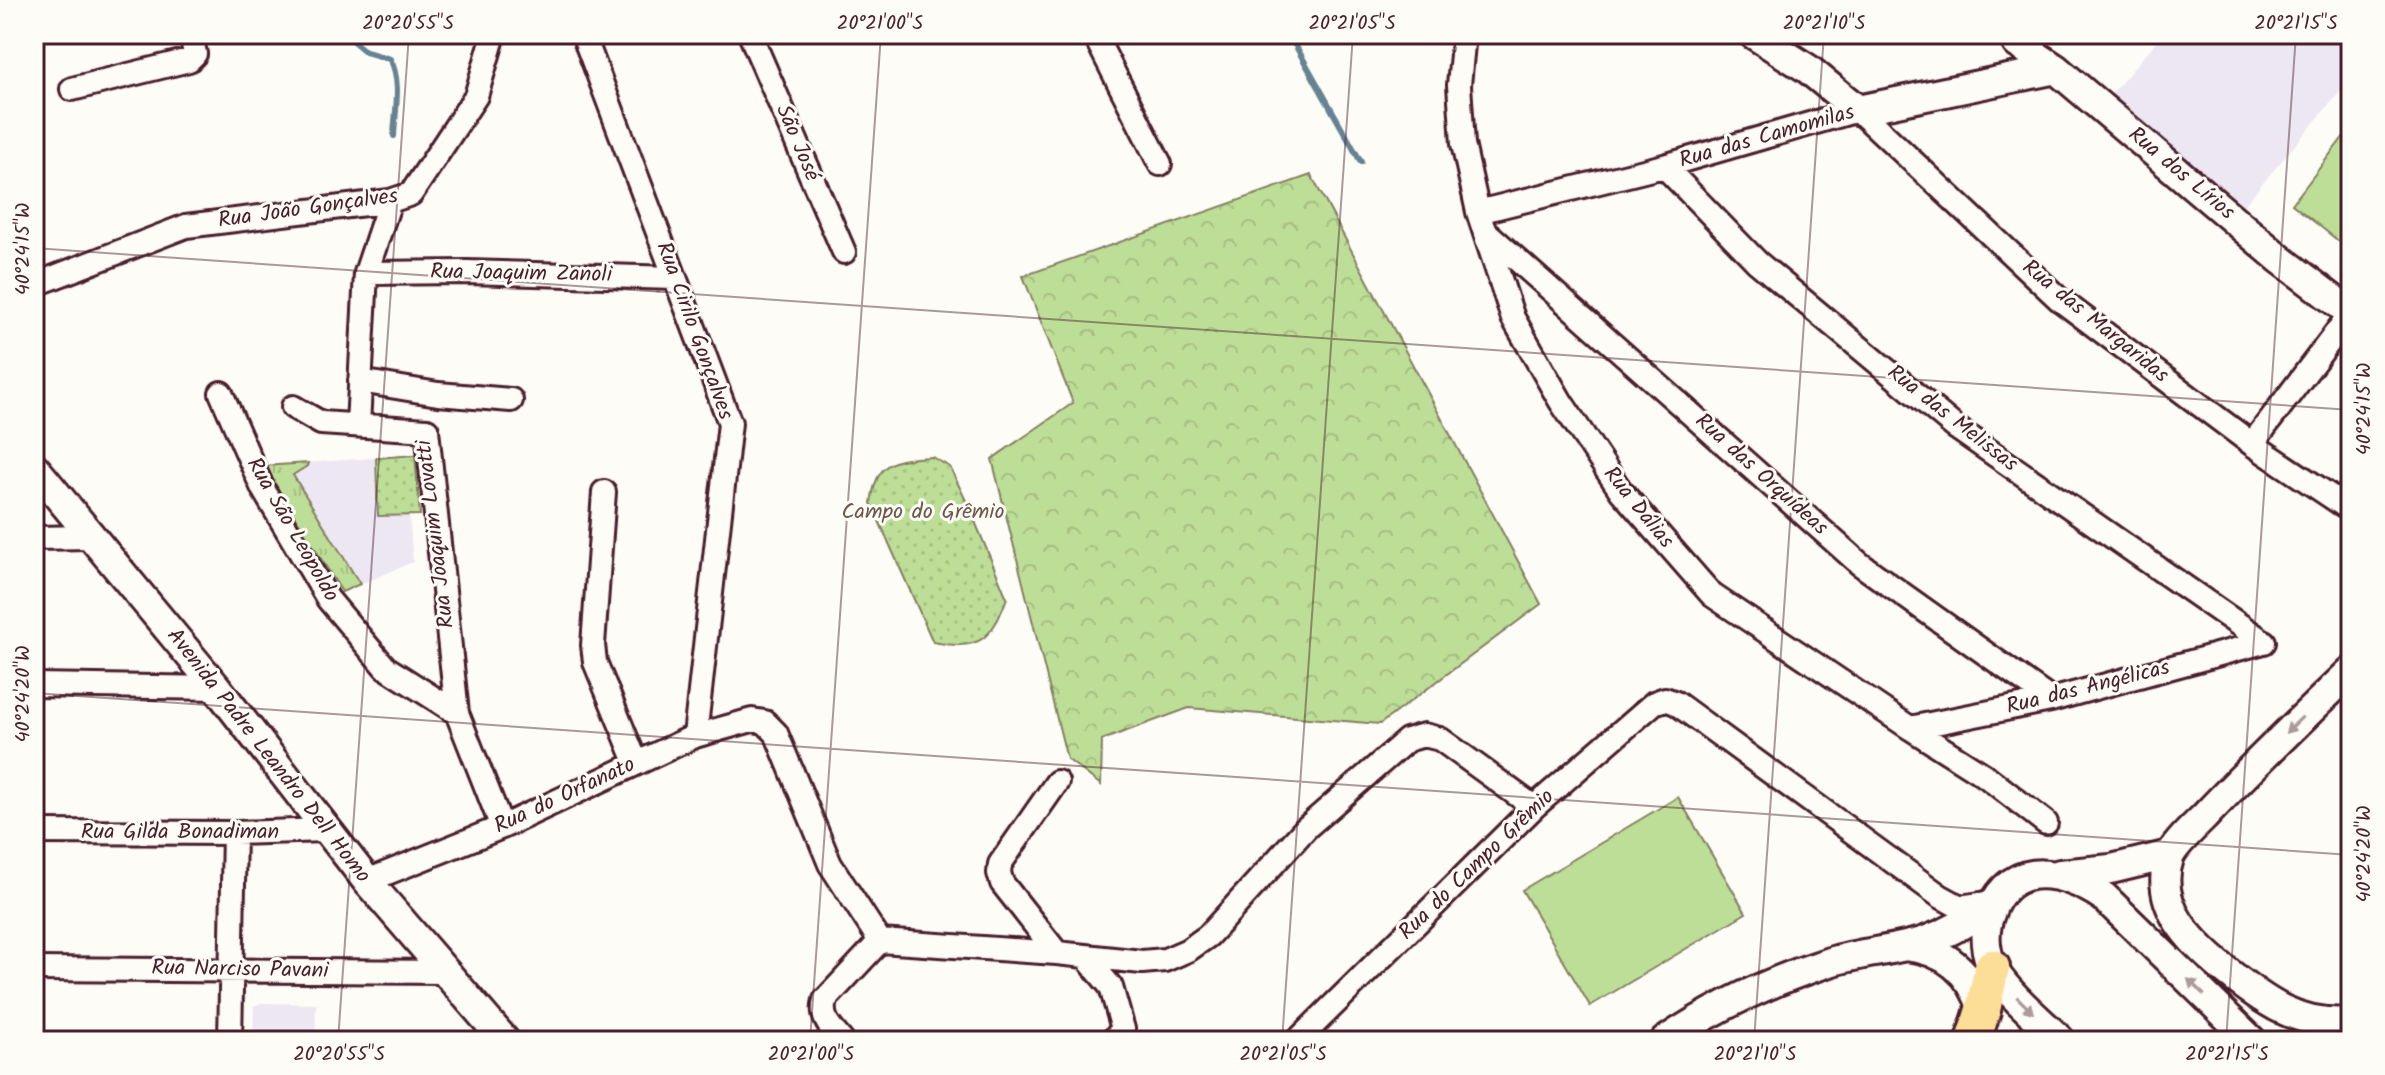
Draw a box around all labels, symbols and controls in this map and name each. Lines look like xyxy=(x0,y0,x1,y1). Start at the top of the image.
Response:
text: 20°20'55"S xyxy=(362,8,454,40)
text: 20°21'00"S xyxy=(837,8,924,40)
text: 20°21'05"S xyxy=(1308,8,1396,40)
text: 20°21'10"S xyxy=(1783,8,1866,40)
text: 20°21'15"S xyxy=(2254,8,2338,40)
street label: Rua das Camomilas xyxy=(1675,95,1859,179)
street label: São José xyxy=(765,99,829,188)
street label: Rua dos Lírios xyxy=(2120,119,2243,230)
street label: Rua João Gonçalves xyxy=(216,179,401,239)
text: 40°24'15"W xyxy=(8,203,40,295)
street label: Rua Cirilo Gonçalves xyxy=(646,237,743,425)
street label: Rua das Margaridas xyxy=(2014,251,2177,393)
street label: Rua Joaquim Zanoli xyxy=(430,255,613,293)
street label: Rua das Melissas xyxy=(1879,356,2026,482)
text: 40°24'15"W xyxy=(2349,363,2381,455)
street label: Rua das Orquídeas xyxy=(1686,405,1836,545)
street label: Rua Joaquim Lovatti xyxy=(407,437,465,630)
street label: Rua São Leopoldo xyxy=(236,451,348,609)
street label: Rua Dálias xyxy=(1594,459,1683,557)
park label: Campo do Grêmio xyxy=(841,495,1005,530)
street label: Avenida Padre Leandro Dell Homo xyxy=(157,621,379,891)
text: 40°24'20"W xyxy=(8,645,40,743)
street label: Rua das Angélicas xyxy=(2003,651,2174,725)
one-way arrow xyxy=(2285,715,2304,733)
street label: Rua do Orfanato xyxy=(489,748,641,844)
street label: Rua do Campo Grêmio xyxy=(1391,781,1563,949)
text: 40°24'20"W xyxy=(2349,805,2381,903)
street label: Rua Gilda Bonadiman xyxy=(81,815,279,850)
street label: Rua Narciso Pavani xyxy=(151,951,330,989)
one-way arrow xyxy=(2187,978,2206,997)
one-way arrow xyxy=(2015,995,2034,1014)
text: 20°20'55"S xyxy=(293,1039,385,1071)
text: 20°21'00"S xyxy=(768,1039,855,1071)
text: 20°21'05"S xyxy=(1239,1039,1327,1071)
text: 20°21'10"S xyxy=(1714,1039,1797,1071)
text: 20°21'15"S xyxy=(2185,1039,2269,1071)

